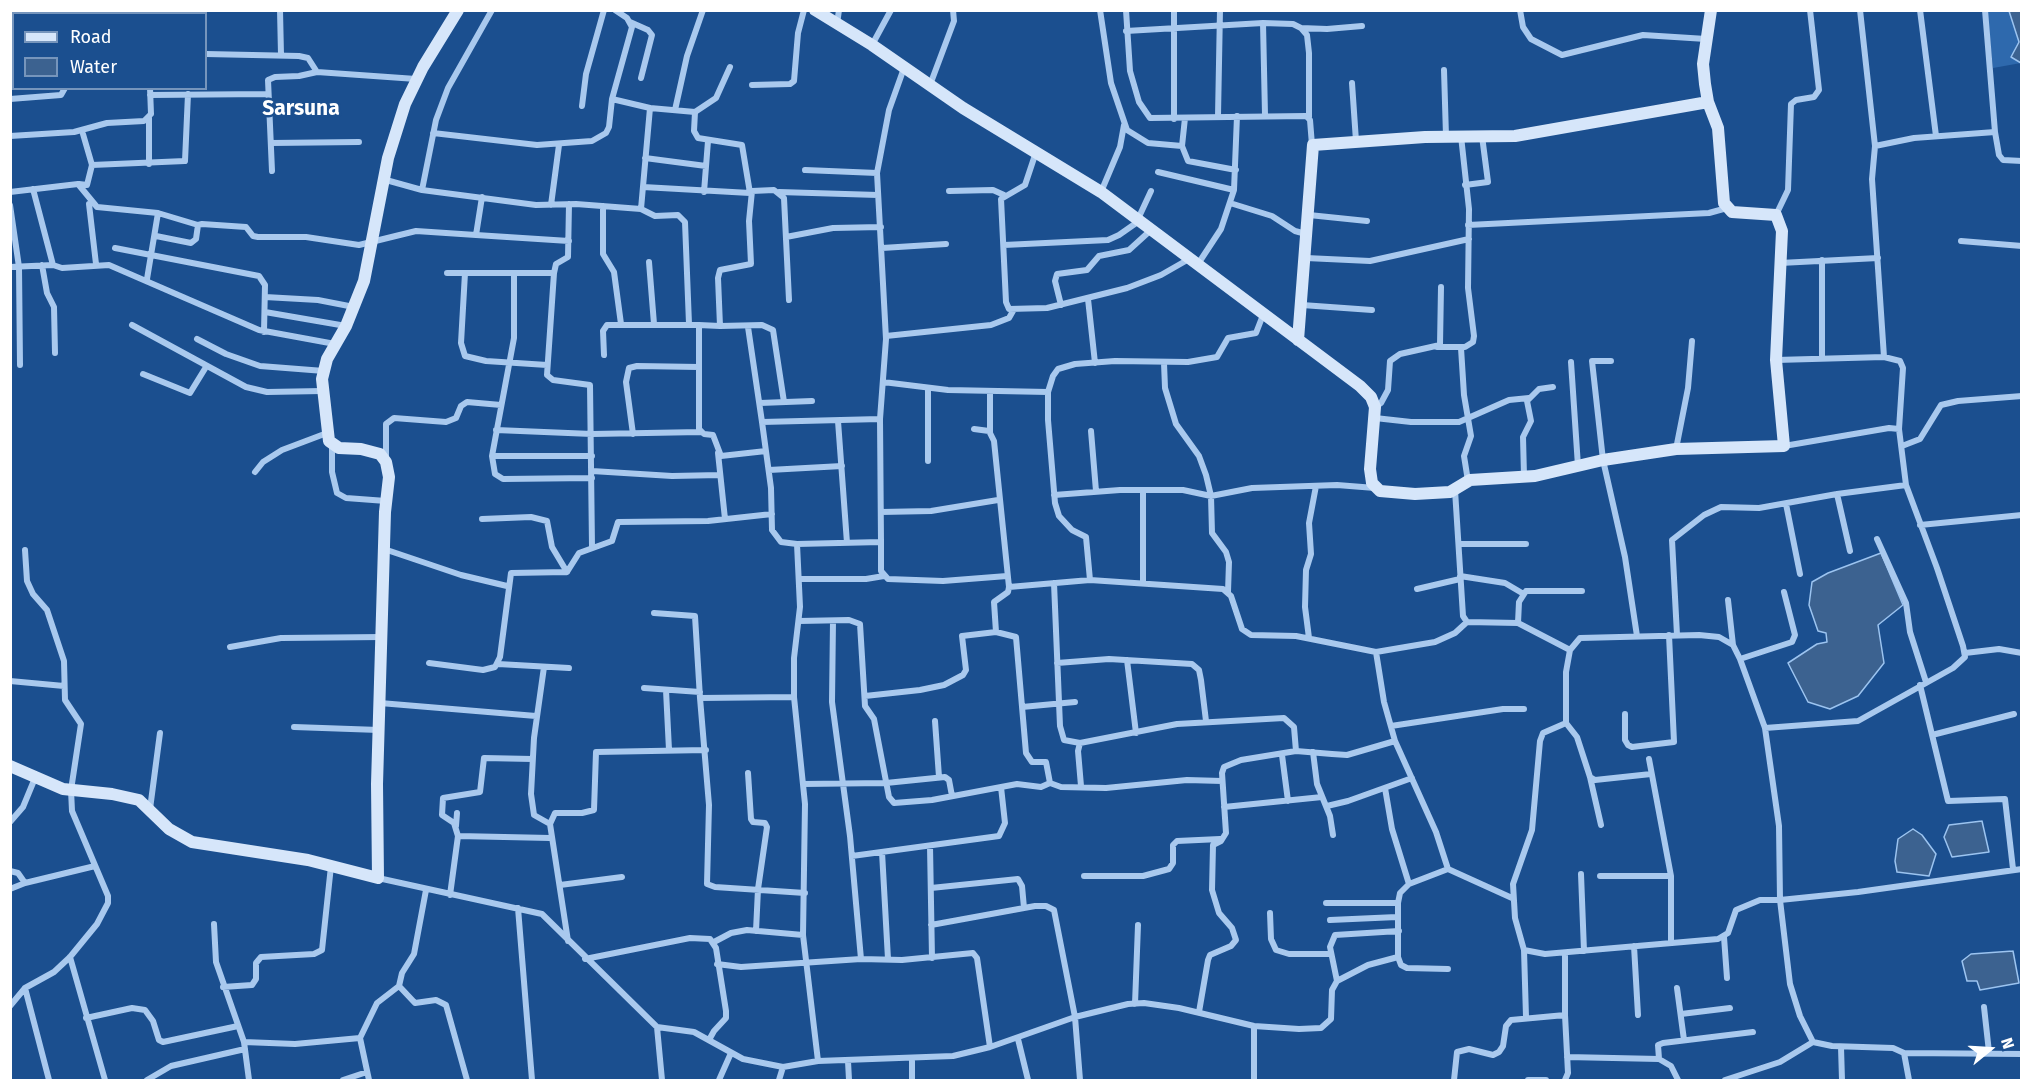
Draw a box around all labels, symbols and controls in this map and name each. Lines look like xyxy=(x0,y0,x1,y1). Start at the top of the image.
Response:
legend xyxy=(12,12,207,90)
text: Road xyxy=(70,26,112,48)
text: Water xyxy=(70,56,117,78)
district label: Sarsuna xyxy=(262,96,340,122)
north arrow xyxy=(1960,1019,2020,1079)
text: N xyxy=(1997,1035,2018,1051)

